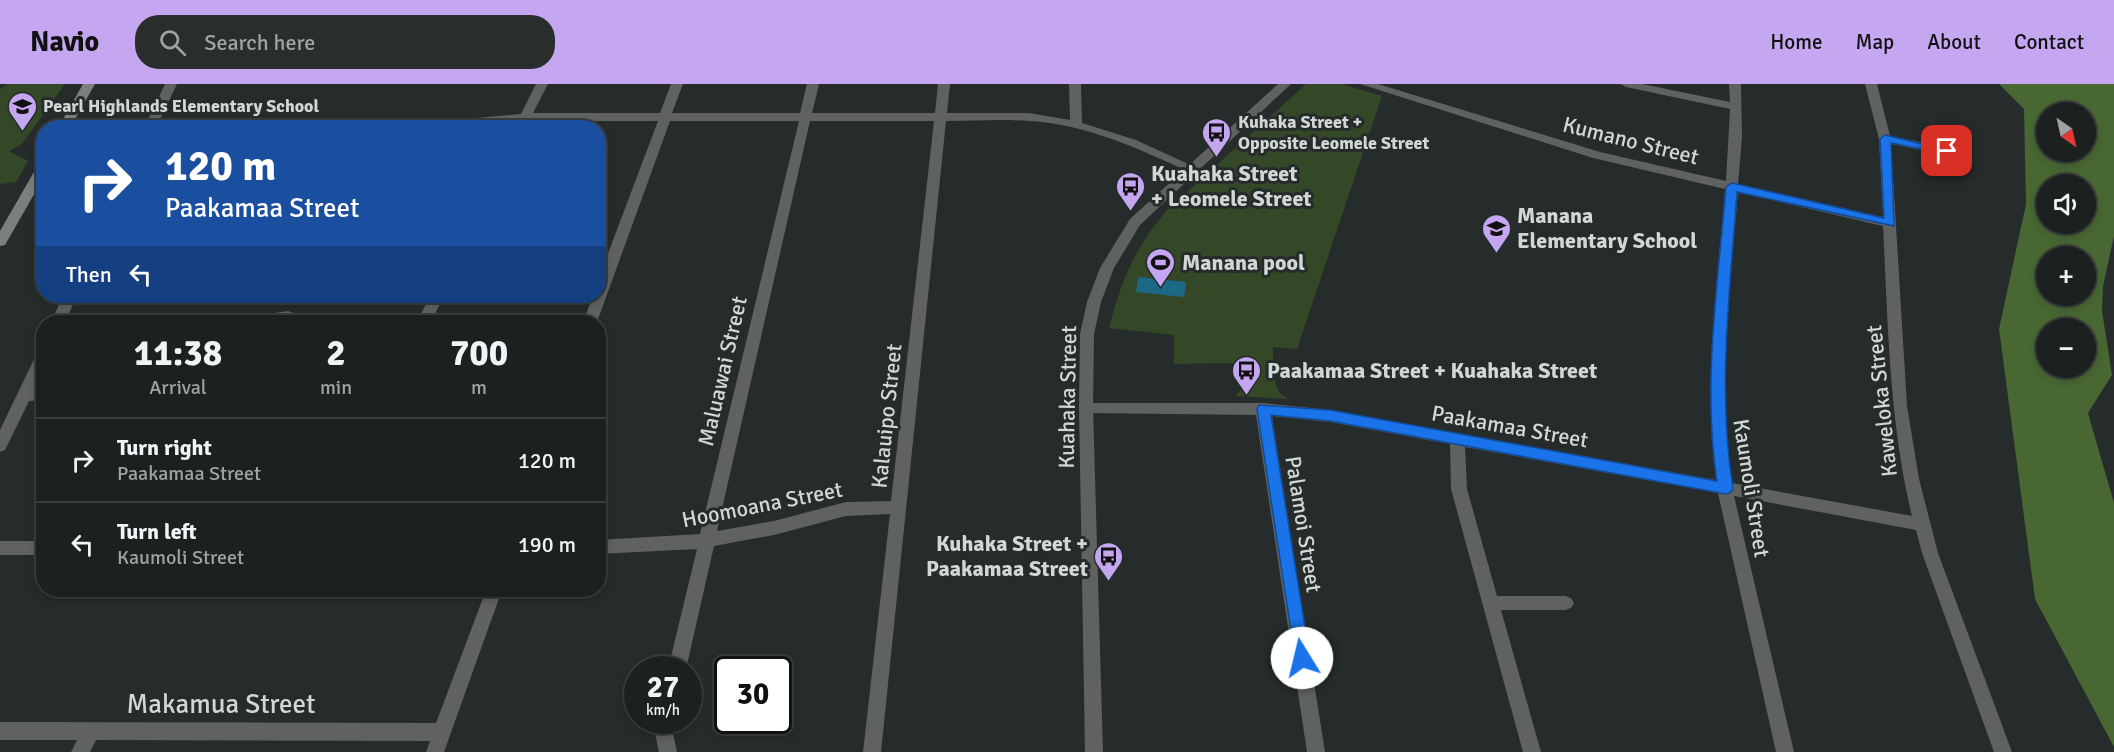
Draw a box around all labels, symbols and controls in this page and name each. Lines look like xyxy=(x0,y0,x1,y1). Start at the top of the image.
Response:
search box xyxy=(135,15,555,69)
text: Navio xyxy=(30,25,99,59)
icon: search xyxy=(156,26,189,59)
text: Search here xyxy=(204,29,315,56)
text: Home xyxy=(1770,29,1823,55)
text: Map xyxy=(1856,29,1894,55)
text: About xyxy=(1927,29,1981,55)
text: Contact xyxy=(2014,29,2084,55)
school or university icon: Pearl Highlands Elementary School xyxy=(6,90,38,132)
place label: Pearl Highlands Elementary School xyxy=(43,95,319,117)
north arrow xyxy=(2036,102,2096,162)
map controls xyxy=(2036,102,2096,378)
place label: Kuhaka Street + Opposite Leomele Street xyxy=(1238,111,1430,154)
street label: Kumano Street xyxy=(1560,111,1702,170)
bus stop icon: Kuhaka Street + Opposite Leomele Street xyxy=(1201,116,1233,158)
pin xyxy=(1921,125,1972,176)
icon: arrive xyxy=(1930,134,1963,167)
text: 120 m xyxy=(165,141,276,192)
icon: right xyxy=(66,144,144,222)
place label: Kuahaka Street + Leomele Street xyxy=(1151,160,1312,212)
bus stop icon: Kuahaka Street + Leomele Street xyxy=(1114,170,1146,212)
button: sound xyxy=(2036,174,2096,234)
text: Paakamaa Street xyxy=(165,192,360,225)
place label: Manana Elementary School xyxy=(1517,202,1697,254)
school or university icon: Manana Elementary School xyxy=(1480,212,1512,254)
sports icon: Manana pool xyxy=(1145,246,1177,288)
button: + xyxy=(2036,246,2096,306)
place label: Manana pool xyxy=(1182,249,1305,276)
icon: left xyxy=(124,258,157,291)
text: Then xyxy=(66,261,112,288)
street label: Maluawai Street xyxy=(692,293,753,449)
button: − xyxy=(2036,318,2096,378)
street label: Kaweloka Street xyxy=(1860,323,1903,478)
street label: Kuahaka Street xyxy=(1053,325,1082,469)
text: 11:38 xyxy=(134,331,222,376)
text: 2 xyxy=(326,331,346,376)
text: 700 xyxy=(450,331,508,376)
street label: Kalauipo Street xyxy=(865,342,908,490)
bus stop icon: Paakamaa Street + Kuahaka Street xyxy=(1230,354,1262,396)
place label: Paakamaa Street + Kuahaka Street xyxy=(1267,357,1597,384)
text: Arrival xyxy=(149,375,207,400)
text: min xyxy=(320,375,352,400)
text: m xyxy=(471,375,487,400)
street label: Paakamaa Street xyxy=(1430,399,1591,454)
street label: Kaumoli Street xyxy=(1727,417,1776,559)
text: Turn right xyxy=(117,434,212,461)
icon: right xyxy=(66,444,99,477)
text: 120 m xyxy=(518,447,576,474)
street label: Palamoi Street xyxy=(1279,454,1328,595)
text: Paakamaa Street xyxy=(117,461,261,486)
street label: Hoomoana Street xyxy=(679,476,845,533)
text: Turn left xyxy=(117,518,197,545)
icon: left xyxy=(66,528,99,561)
place label: Kuhaka Street + Paakamaa Street xyxy=(926,530,1088,582)
text: 190 m xyxy=(518,531,576,558)
bus stop icon: Kuhaka Street + Paakamaa Street xyxy=(1093,540,1125,582)
text: Kaumoli Street xyxy=(117,545,244,570)
position arrow xyxy=(1270,626,1334,690)
speed limit sign: 30 xyxy=(714,656,792,734)
text: 27 xyxy=(647,669,679,706)
street label: Makamua Street xyxy=(127,688,316,721)
text: km/h xyxy=(646,701,680,719)

